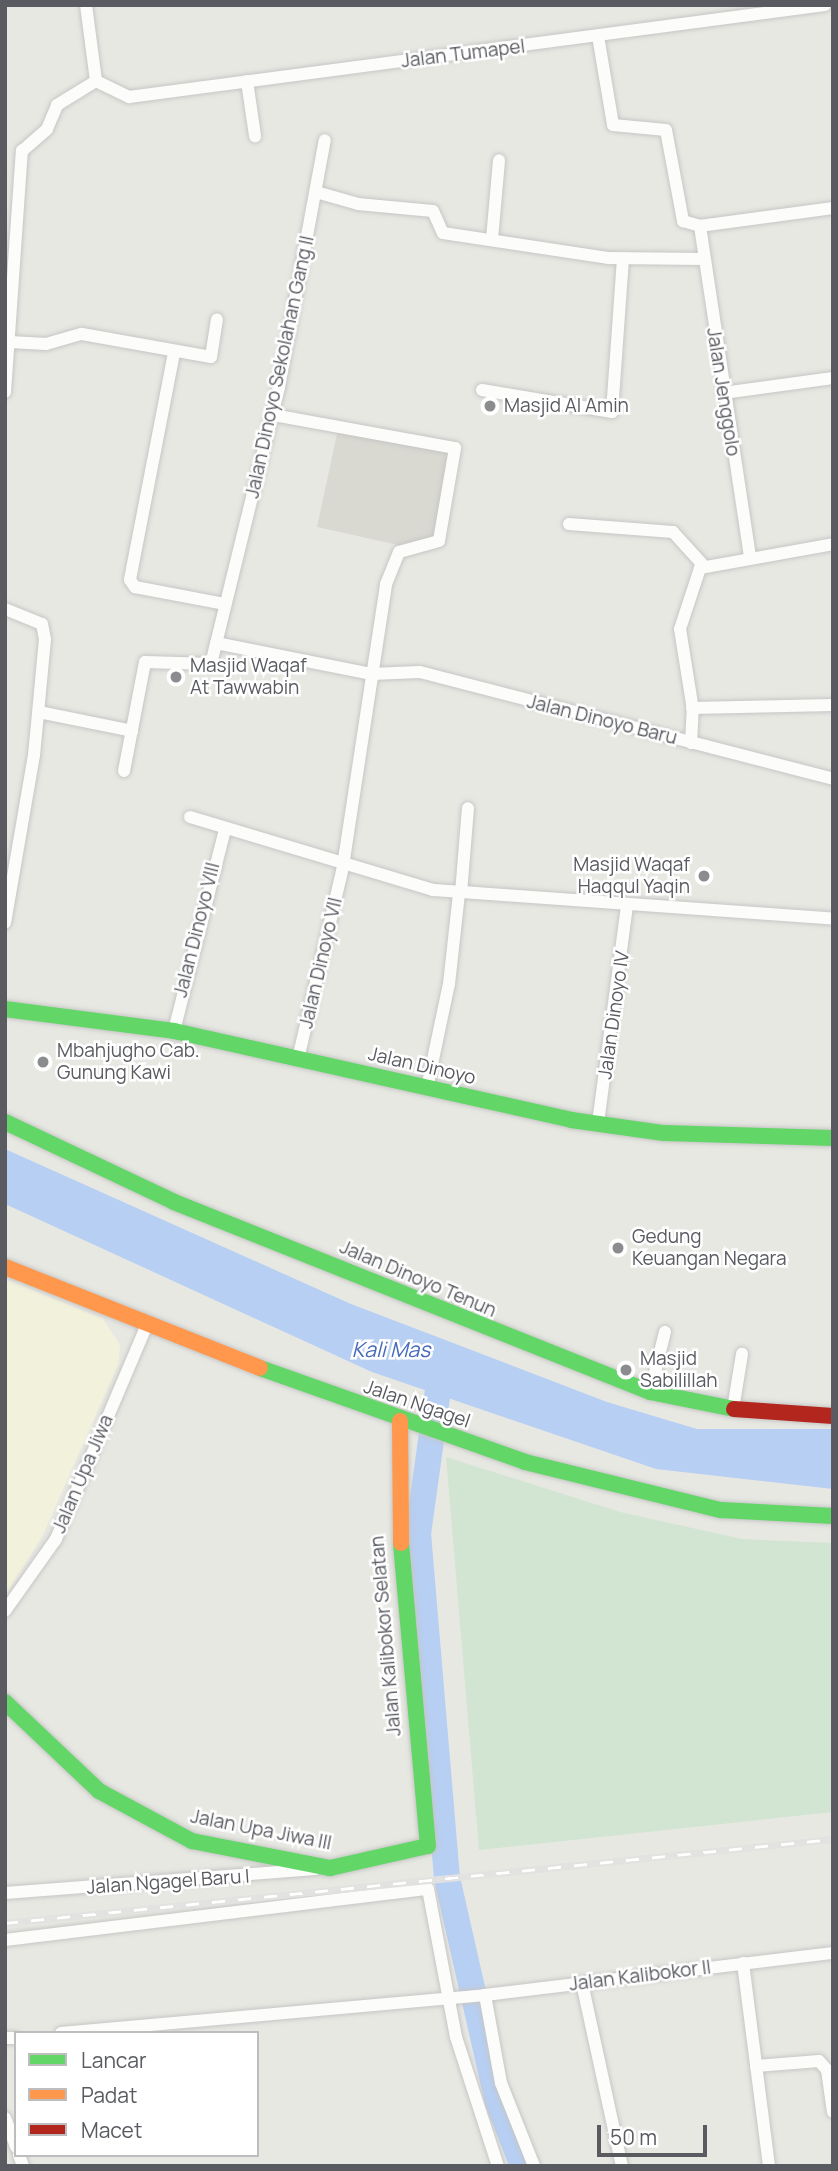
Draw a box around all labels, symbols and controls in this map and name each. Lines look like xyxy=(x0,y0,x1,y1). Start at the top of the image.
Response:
street label: Jalan Tumapel xyxy=(400,35,526,73)
street label: Jalan Dinoyo Sekolahan Gang II xyxy=(241,234,319,500)
street label: Jalan Jenggolo xyxy=(702,326,744,458)
place label: Masjid Al Amin xyxy=(504,395,629,417)
marker: Masjid Al Amin xyxy=(482,398,498,414)
place label: Masjid Waqaf At Tawwabin xyxy=(190,655,307,699)
marker: Masjid Waqaf At Tawwabin xyxy=(168,669,184,685)
street label: Jalan Dinoyo Baru xyxy=(525,690,679,750)
place label: Masjid Waqaf Haqqul Yaqin xyxy=(573,854,690,898)
street label: Jalan Dinoyo VIII xyxy=(169,860,225,1000)
marker: Masjid Waqaf Haqqul Yaqin xyxy=(696,868,712,884)
street label: Jalan Dinoyo VII xyxy=(295,895,347,1031)
street label: Jalan Dinoyo IV xyxy=(594,949,634,1081)
place label: Mbahjugho Cab. Gunung Kawi xyxy=(57,1040,200,1084)
street label: Jalan Dinoyo xyxy=(366,1043,478,1089)
marker: Mbahjugho Cab. Gunung Kawi xyxy=(35,1054,51,1070)
place label: Gedung Keuangan Negara xyxy=(632,1226,787,1270)
street label: Jalan Dinoyo Tenun xyxy=(336,1236,500,1322)
marker: Gedung Keuangan Negara xyxy=(610,1240,626,1256)
water label: Kali Mas xyxy=(352,1336,430,1362)
place label: Masjid Sabilillah xyxy=(640,1348,718,1392)
marker: Masjid Sabilillah xyxy=(618,1362,634,1378)
street label: Jalan Ngagel xyxy=(361,1375,473,1433)
street label: Jalan Upa Jiwa xyxy=(48,1411,118,1537)
street label: Jalan Kalibokor Selatan xyxy=(366,1535,406,1737)
street label: Jalan Upa Jiwa III xyxy=(188,1805,334,1855)
street label: Jalan Ngagel Baru I xyxy=(86,1865,250,1899)
street label: Jalan Kalibokor II xyxy=(568,1956,712,1996)
legend xyxy=(14,2031,259,2157)
text: Lancar xyxy=(81,2046,147,2074)
text: Padat xyxy=(81,2081,137,2109)
scale bar xyxy=(600,2112,710,2156)
text: Macet xyxy=(81,2116,142,2144)
text: 50 m xyxy=(610,2123,657,2151)

